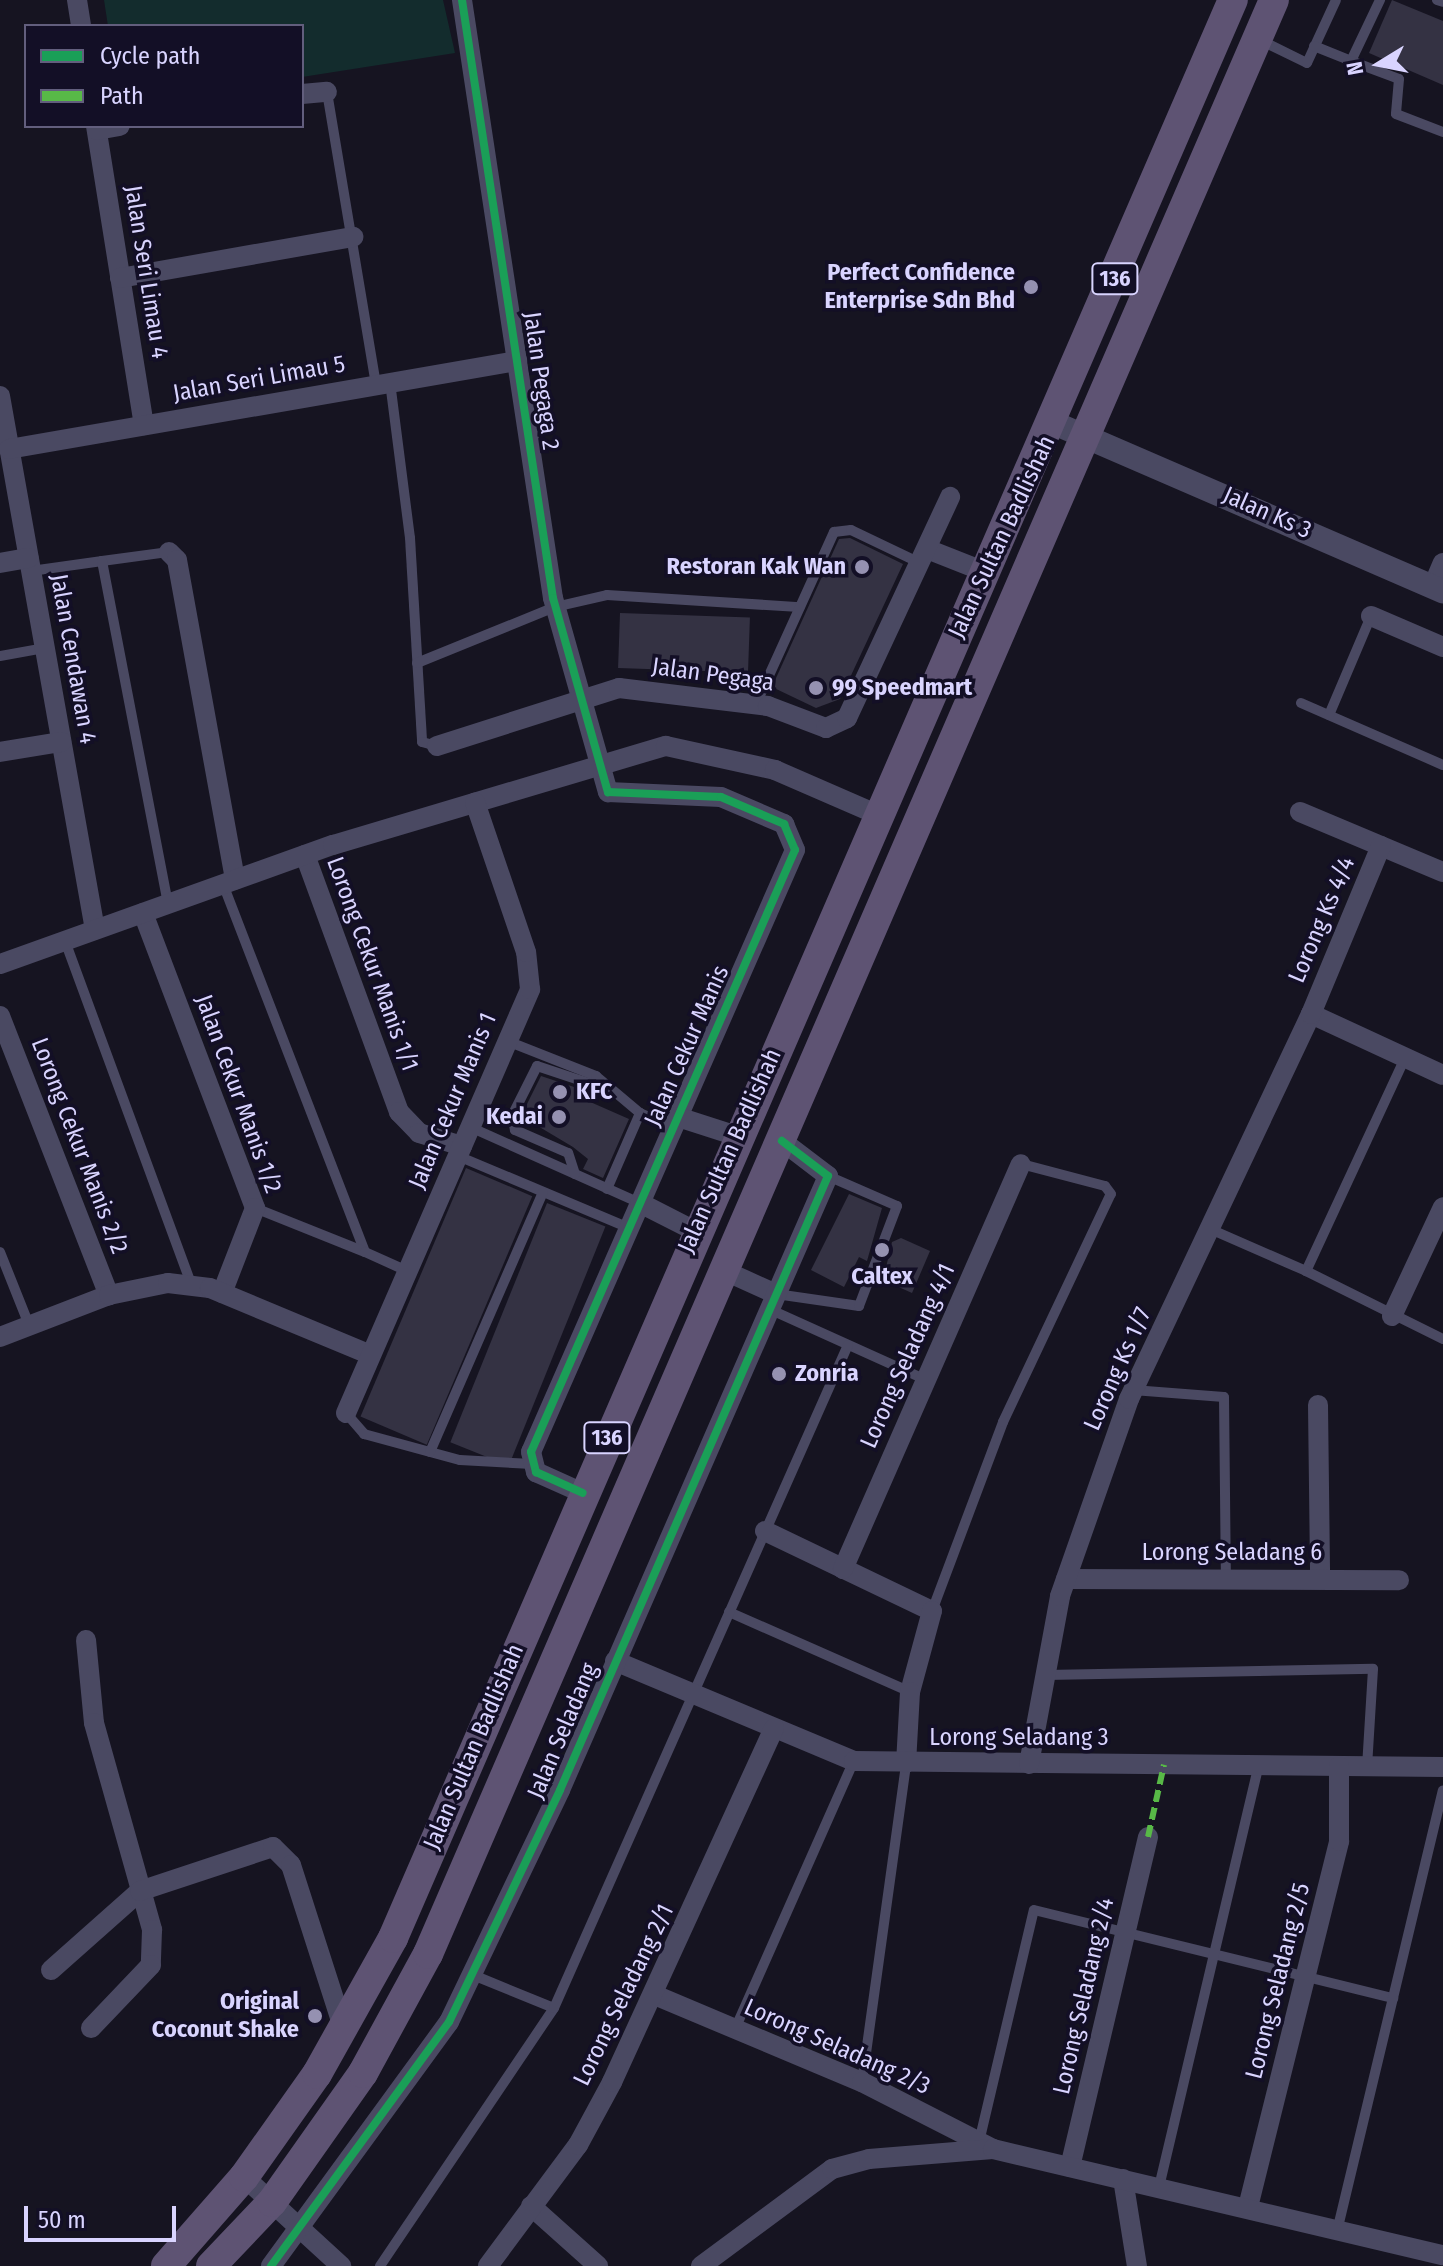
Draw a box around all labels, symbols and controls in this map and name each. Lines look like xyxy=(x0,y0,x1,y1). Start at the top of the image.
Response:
legend xyxy=(24,24,304,128)
north arrow xyxy=(1339,24,1419,104)
text: Cycle path xyxy=(100,42,200,70)
text: N xyxy=(1340,59,1369,77)
text: Path xyxy=(100,82,144,110)
street label: Jalan Seri Limau 4 xyxy=(118,183,174,361)
place label: Perfect Confidence Enterprise Sdn Bhd xyxy=(824,259,1015,315)
road number: 136 xyxy=(1091,261,1139,297)
marker: Perfect Confidence Enterprise Sdn Bhd xyxy=(1022,278,1040,296)
street label: Jalan Pegaga 2 xyxy=(517,310,565,452)
street label: Jalan Seri Limau 5 xyxy=(171,350,347,408)
street label: Jalan Sultan Badlishah xyxy=(942,431,1062,643)
street label: Jalan Ks 3 xyxy=(1218,481,1316,545)
place label: Restoran Kak Wan xyxy=(667,553,846,581)
marker: Restoran Kak Wan xyxy=(853,558,871,576)
street label: Jalan Cendawan 4 xyxy=(44,572,102,746)
street label: Jalan Pegaga xyxy=(650,652,776,698)
place label: 99 Speedmart xyxy=(832,674,972,702)
marker: 99 Speedmart xyxy=(807,679,825,697)
street label: Lorong Cekur Manis 1/1 xyxy=(320,853,424,1075)
street label: Lorong Ks 4/4 xyxy=(1283,853,1361,987)
street label: Jalan Cekur Manis xyxy=(639,961,735,1131)
street label: Jalan Cekur Manis 1/2 xyxy=(189,991,287,1197)
street label: Jalan Cekur Manis 1 xyxy=(403,1009,503,1193)
street label: Lorong Cekur Manis 2/2 xyxy=(25,1034,133,1258)
street label: Jalan Sultan Badlishah xyxy=(672,1045,788,1257)
place label: KFC xyxy=(576,1078,613,1106)
marker: KFC xyxy=(551,1083,569,1101)
place label: Kedai xyxy=(486,1103,543,1131)
marker: Kedai xyxy=(550,1108,568,1126)
marker: Caltex xyxy=(873,1241,891,1259)
street label: Lorong Seladang 4/1 xyxy=(854,1259,962,1453)
place label: Caltex xyxy=(851,1263,913,1291)
street label: Lorong Ks 1/7 xyxy=(1078,1303,1158,1435)
place label: Zonria xyxy=(795,1360,859,1388)
marker: Zonria xyxy=(770,1365,788,1383)
road number: 136 xyxy=(583,1420,631,1456)
street label: Lorong Seladang 6 xyxy=(1142,1539,1322,1567)
street label: Jalan Sultan Badlishah xyxy=(418,1640,530,1854)
street label: Jalan Seladang xyxy=(521,1659,605,1803)
street label: Lorong Seladang 3 xyxy=(929,1724,1109,1752)
street label: Lorong Seladang 2/5 xyxy=(1240,1880,1316,2082)
street label: Lorong Seladang 2/4 xyxy=(1047,1895,1121,2097)
street label: Lorong Seladang 2/1 xyxy=(568,1900,680,2090)
place label: Original Coconut Shake xyxy=(152,1988,299,2044)
street label: Lorong Seladang 2/3 xyxy=(740,1993,934,2101)
marker: Original Coconut Shake xyxy=(306,2007,324,2025)
scale bar xyxy=(28,2190,180,2240)
text: 50 m xyxy=(38,2206,86,2234)

